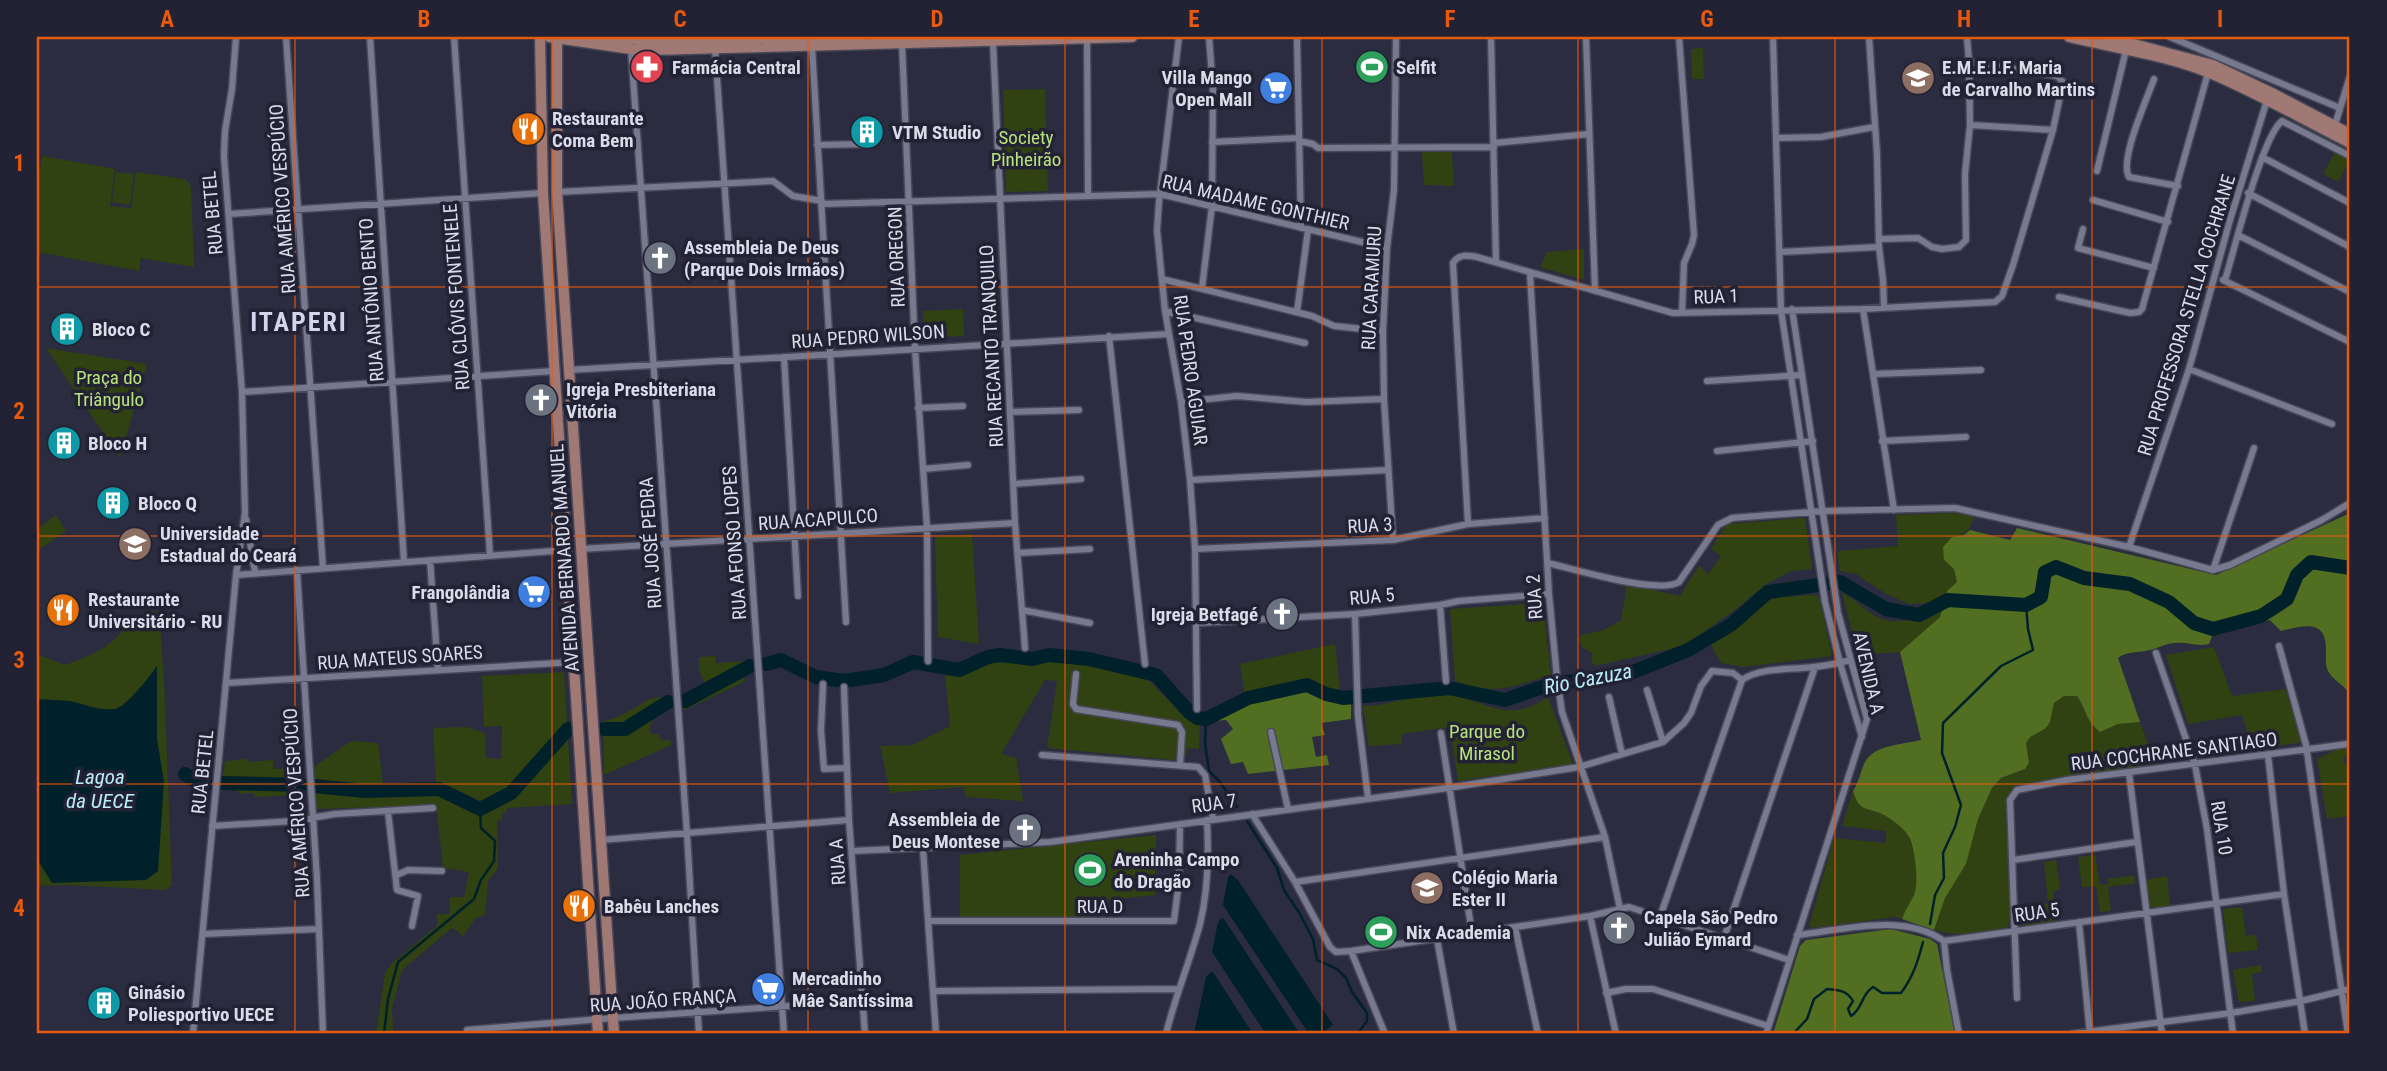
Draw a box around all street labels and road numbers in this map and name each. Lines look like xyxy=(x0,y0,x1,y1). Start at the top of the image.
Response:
street label: RUA AMÉRICO VESPÚCIO xyxy=(264,103,301,295)
street label: RUA BETEL xyxy=(197,170,228,256)
street label: RUA MADAME GONTHIER xyxy=(1160,170,1352,235)
street label: RUA PROFESSORA STELLA COCHRANE xyxy=(2133,172,2240,458)
street label: RUA CLÓVIS FONTENELE xyxy=(439,203,474,391)
street label: RUA OREGON xyxy=(883,206,910,308)
street label: RUA ANTÔNIO BENTO xyxy=(354,217,389,383)
street label: RUA CARAMURU xyxy=(1357,225,1386,351)
street label: RUA RECANTO TRANQUILO xyxy=(975,244,1008,448)
street label: RUA 1 xyxy=(1693,284,1739,309)
street label: RUA PEDRO AGUIAR xyxy=(1169,294,1212,447)
street label: RUA PEDRO WILSON xyxy=(790,320,946,353)
street label: AVENIDA BERNARDO MANUEL xyxy=(545,443,584,673)
street label: RUA AFONSO LOPES xyxy=(718,465,751,621)
street label: RUA JOSÉ PEDRA xyxy=(634,476,667,610)
street label: RUA ACAPULCO xyxy=(757,504,879,535)
street label: RUA 3 xyxy=(1347,513,1393,538)
street label: RUA 2 xyxy=(1521,574,1548,620)
street label: RUA 5 xyxy=(1349,583,1396,610)
street label: AVENIDA A xyxy=(1848,630,1889,717)
street label: RUA MATEUS SOARES xyxy=(317,640,484,675)
street label: RUA AMÉRICO VESPÚCIO xyxy=(278,707,315,899)
street label: RUA COCHRANE SANTIAGO xyxy=(2070,727,2279,776)
street label: RUA BETEL xyxy=(187,729,218,815)
street label: RUA 7 xyxy=(1190,789,1238,818)
street label: RUA 10 xyxy=(2206,799,2237,857)
street label: RUA A xyxy=(824,838,851,886)
street label: RUA D xyxy=(1077,895,1123,918)
street label: RUA 5 xyxy=(2013,898,2061,927)
street label: RUA JOÃO FRANÇA xyxy=(589,984,737,1017)

